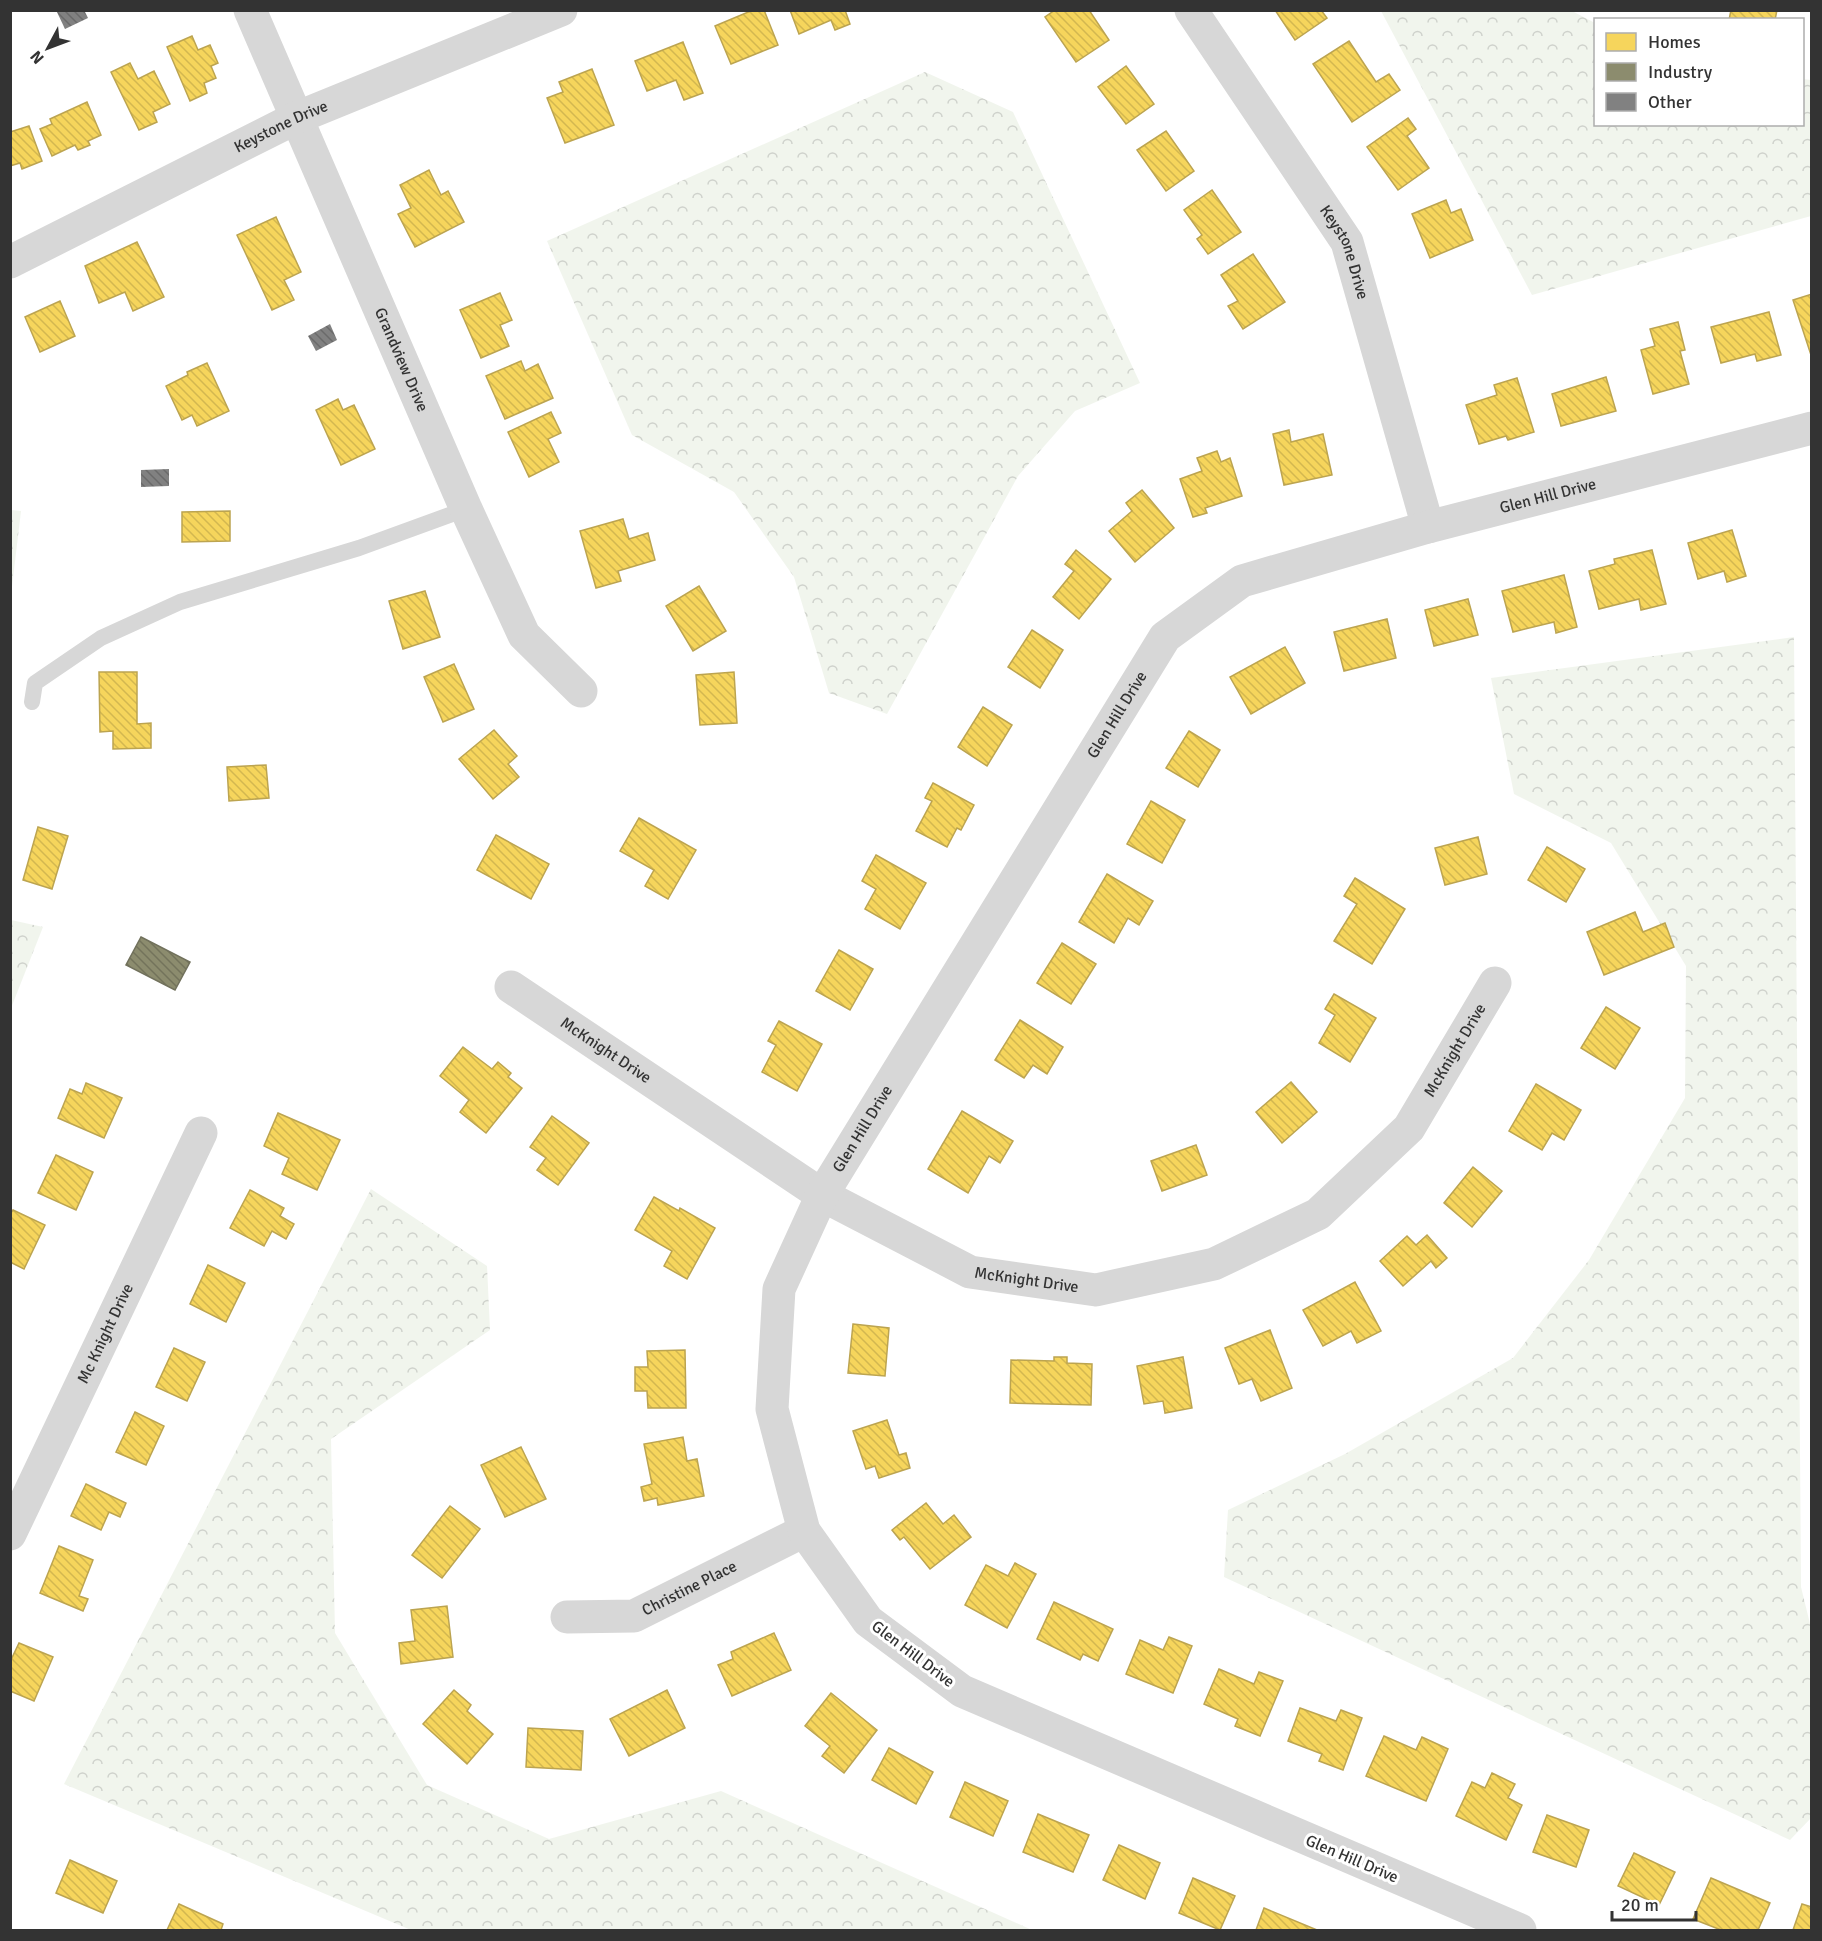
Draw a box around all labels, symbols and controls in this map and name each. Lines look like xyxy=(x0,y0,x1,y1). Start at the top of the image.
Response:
north arrow xyxy=(18,18,78,78)
legend xyxy=(1594,18,1804,126)
text: Homes xyxy=(1648,31,1701,53)
text: N xyxy=(26,46,49,68)
text: Industry xyxy=(1648,61,1713,83)
text: Other xyxy=(1648,91,1692,113)
street label: Keystone Drive xyxy=(231,96,331,157)
street label: Keystone Drive xyxy=(1315,201,1373,302)
street label: Grandview Drive xyxy=(370,304,433,415)
street label: Glen Hill Drive xyxy=(1497,474,1598,518)
street label: Glen Hill Drive xyxy=(1083,667,1152,762)
street label: McKnight Drive xyxy=(1420,1000,1491,1101)
street label: McKnight Drive xyxy=(556,1013,655,1088)
street label: Glen Hill Drive xyxy=(828,1082,897,1176)
street label: McKnight Drive xyxy=(973,1263,1080,1297)
street label: Mc Knight Drive xyxy=(73,1280,138,1387)
street label: Christine Place xyxy=(639,1556,740,1620)
street label: Glen Hill Drive xyxy=(868,1616,958,1692)
street label: Glen Hill Drive xyxy=(1303,1831,1401,1887)
scale bar xyxy=(1612,1884,1696,1922)
text: 20 m xyxy=(1621,1894,1659,1916)

